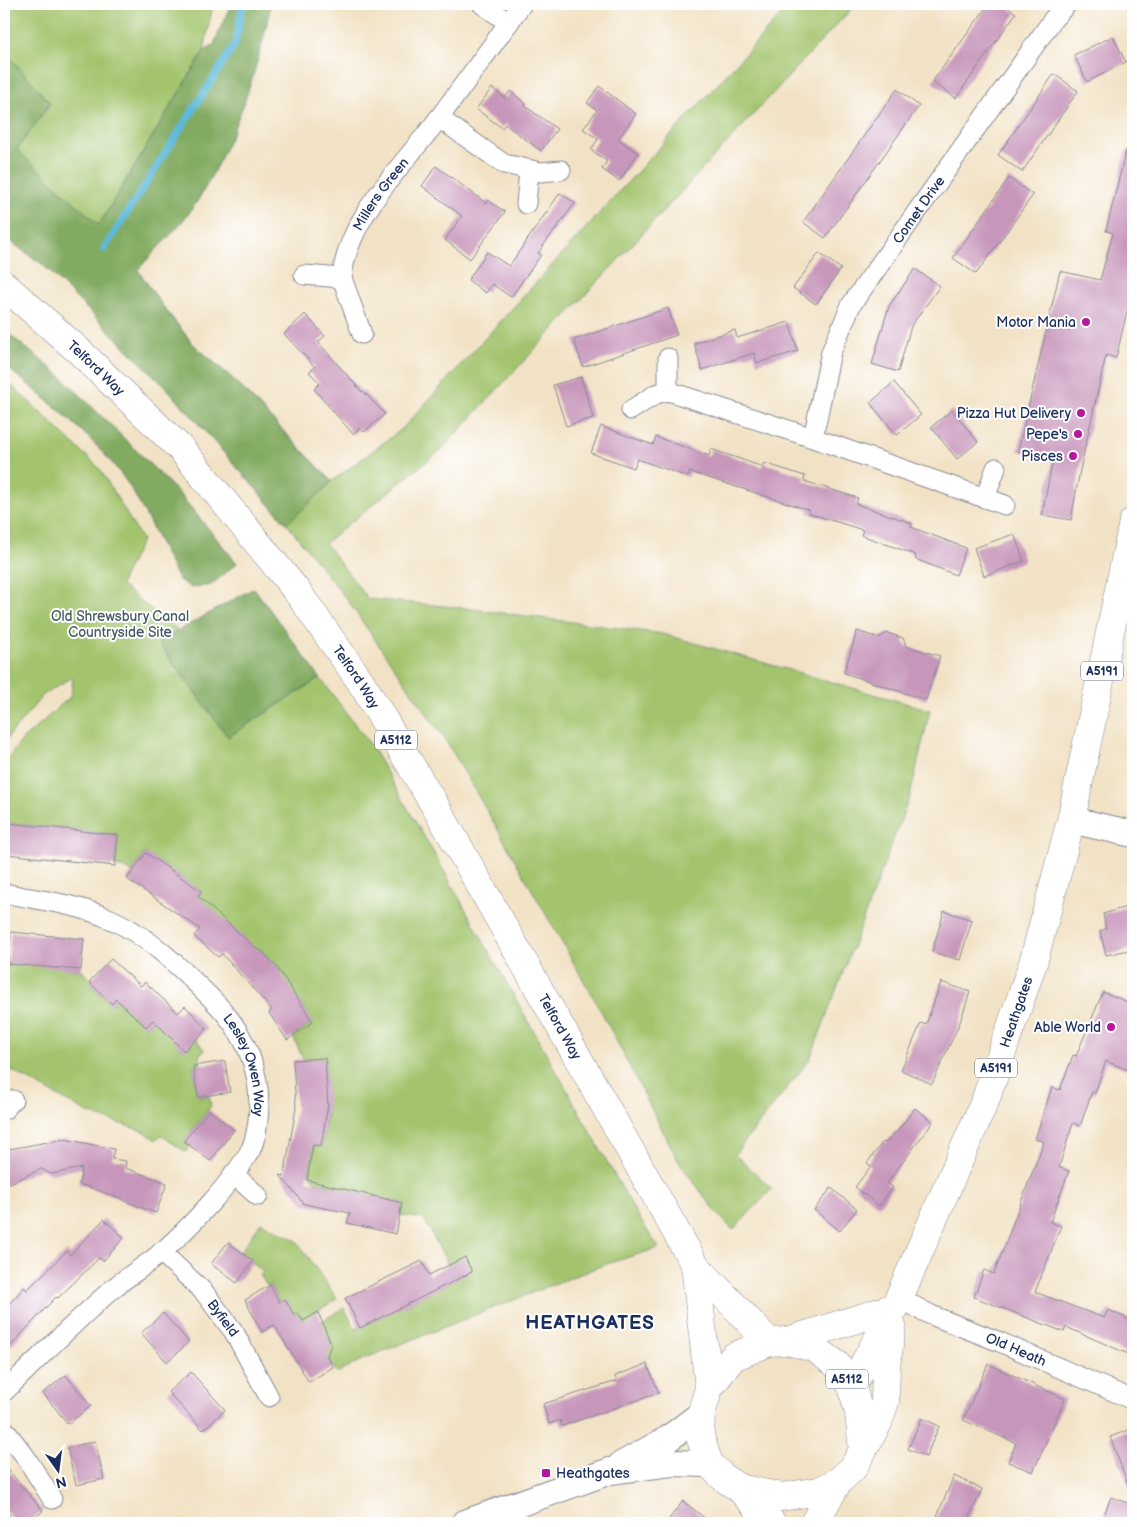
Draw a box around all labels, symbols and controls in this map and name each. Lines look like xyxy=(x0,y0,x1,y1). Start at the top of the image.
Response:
street label: Millers Green xyxy=(349,154,412,233)
street label: Comet Drive xyxy=(889,173,948,247)
place label: Motor Mania xyxy=(996,314,1076,331)
marker: Motor Mania xyxy=(1080,316,1092,328)
street label: Telford Way xyxy=(64,337,129,399)
place label: Pizza Hut Delivery xyxy=(957,405,1072,422)
marker: Pizza Hut Delivery xyxy=(1075,407,1087,419)
place label: Pepe's xyxy=(1026,426,1068,443)
marker: Pepe's xyxy=(1072,428,1084,440)
place label: Pisces xyxy=(1021,448,1063,465)
marker: Pisces xyxy=(1067,450,1079,462)
park label: Old Shrewsbury Canal Countryside Site xyxy=(51,608,189,641)
street label: Telford Way xyxy=(329,642,384,712)
road number: A5191 xyxy=(1081,661,1123,680)
road number: A5112 xyxy=(375,730,417,750)
street label: Heathgates xyxy=(996,974,1036,1050)
street label: Telford Way xyxy=(535,991,586,1063)
street label: Lesley Owen Way xyxy=(220,1010,268,1118)
place label: Able World xyxy=(1034,1019,1101,1036)
marker: Able World xyxy=(1105,1021,1117,1033)
road number: A5191 xyxy=(975,1058,1017,1078)
street label: Byfield xyxy=(204,1296,243,1340)
district label: HEATHGATES xyxy=(525,1312,655,1335)
street label: Old Heath xyxy=(984,1329,1049,1370)
road number: A5112 xyxy=(826,1370,868,1388)
north arrow xyxy=(32,1444,82,1494)
place label: Heathgates xyxy=(556,1465,630,1482)
marker: Heathgates xyxy=(540,1467,552,1479)
text: N xyxy=(54,1473,68,1492)

